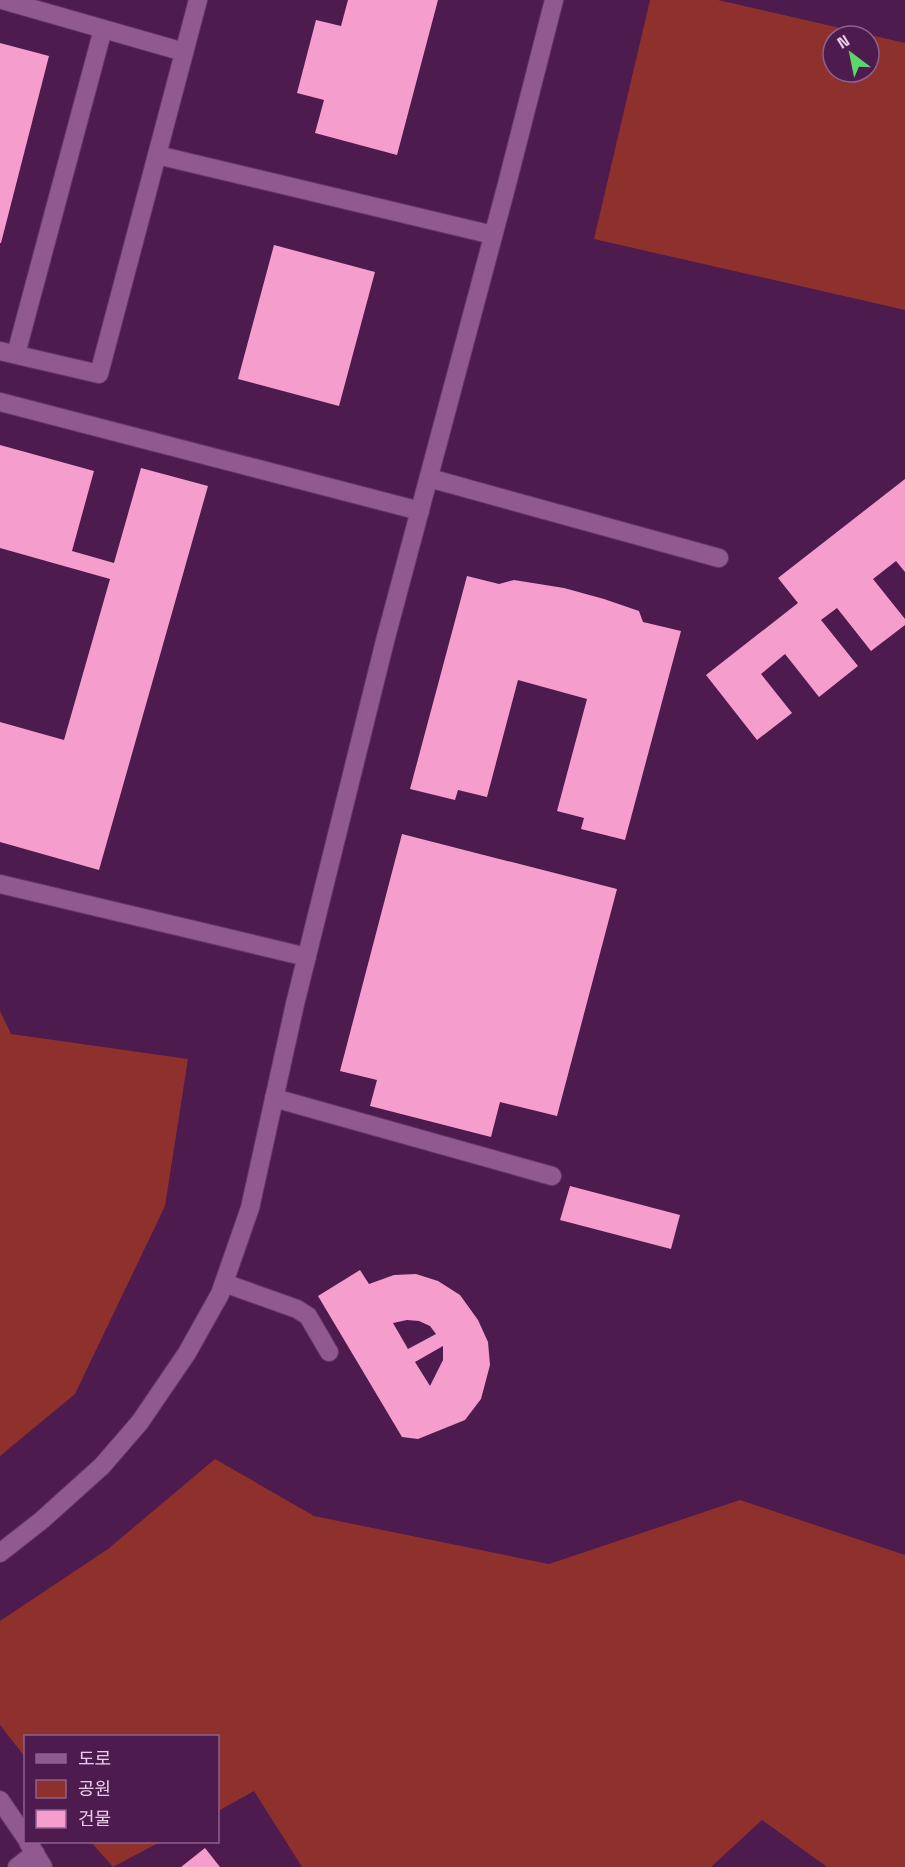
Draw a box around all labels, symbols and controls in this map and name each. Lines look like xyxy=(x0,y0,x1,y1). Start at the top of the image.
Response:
north arrow xyxy=(821,24,881,84)
text: N xyxy=(833,30,853,53)
legend xyxy=(24,1735,219,1843)
text: 도로 xyxy=(78,1747,111,1770)
text: 공원 xyxy=(78,1777,111,1800)
text: 건물 xyxy=(78,1807,111,1830)

